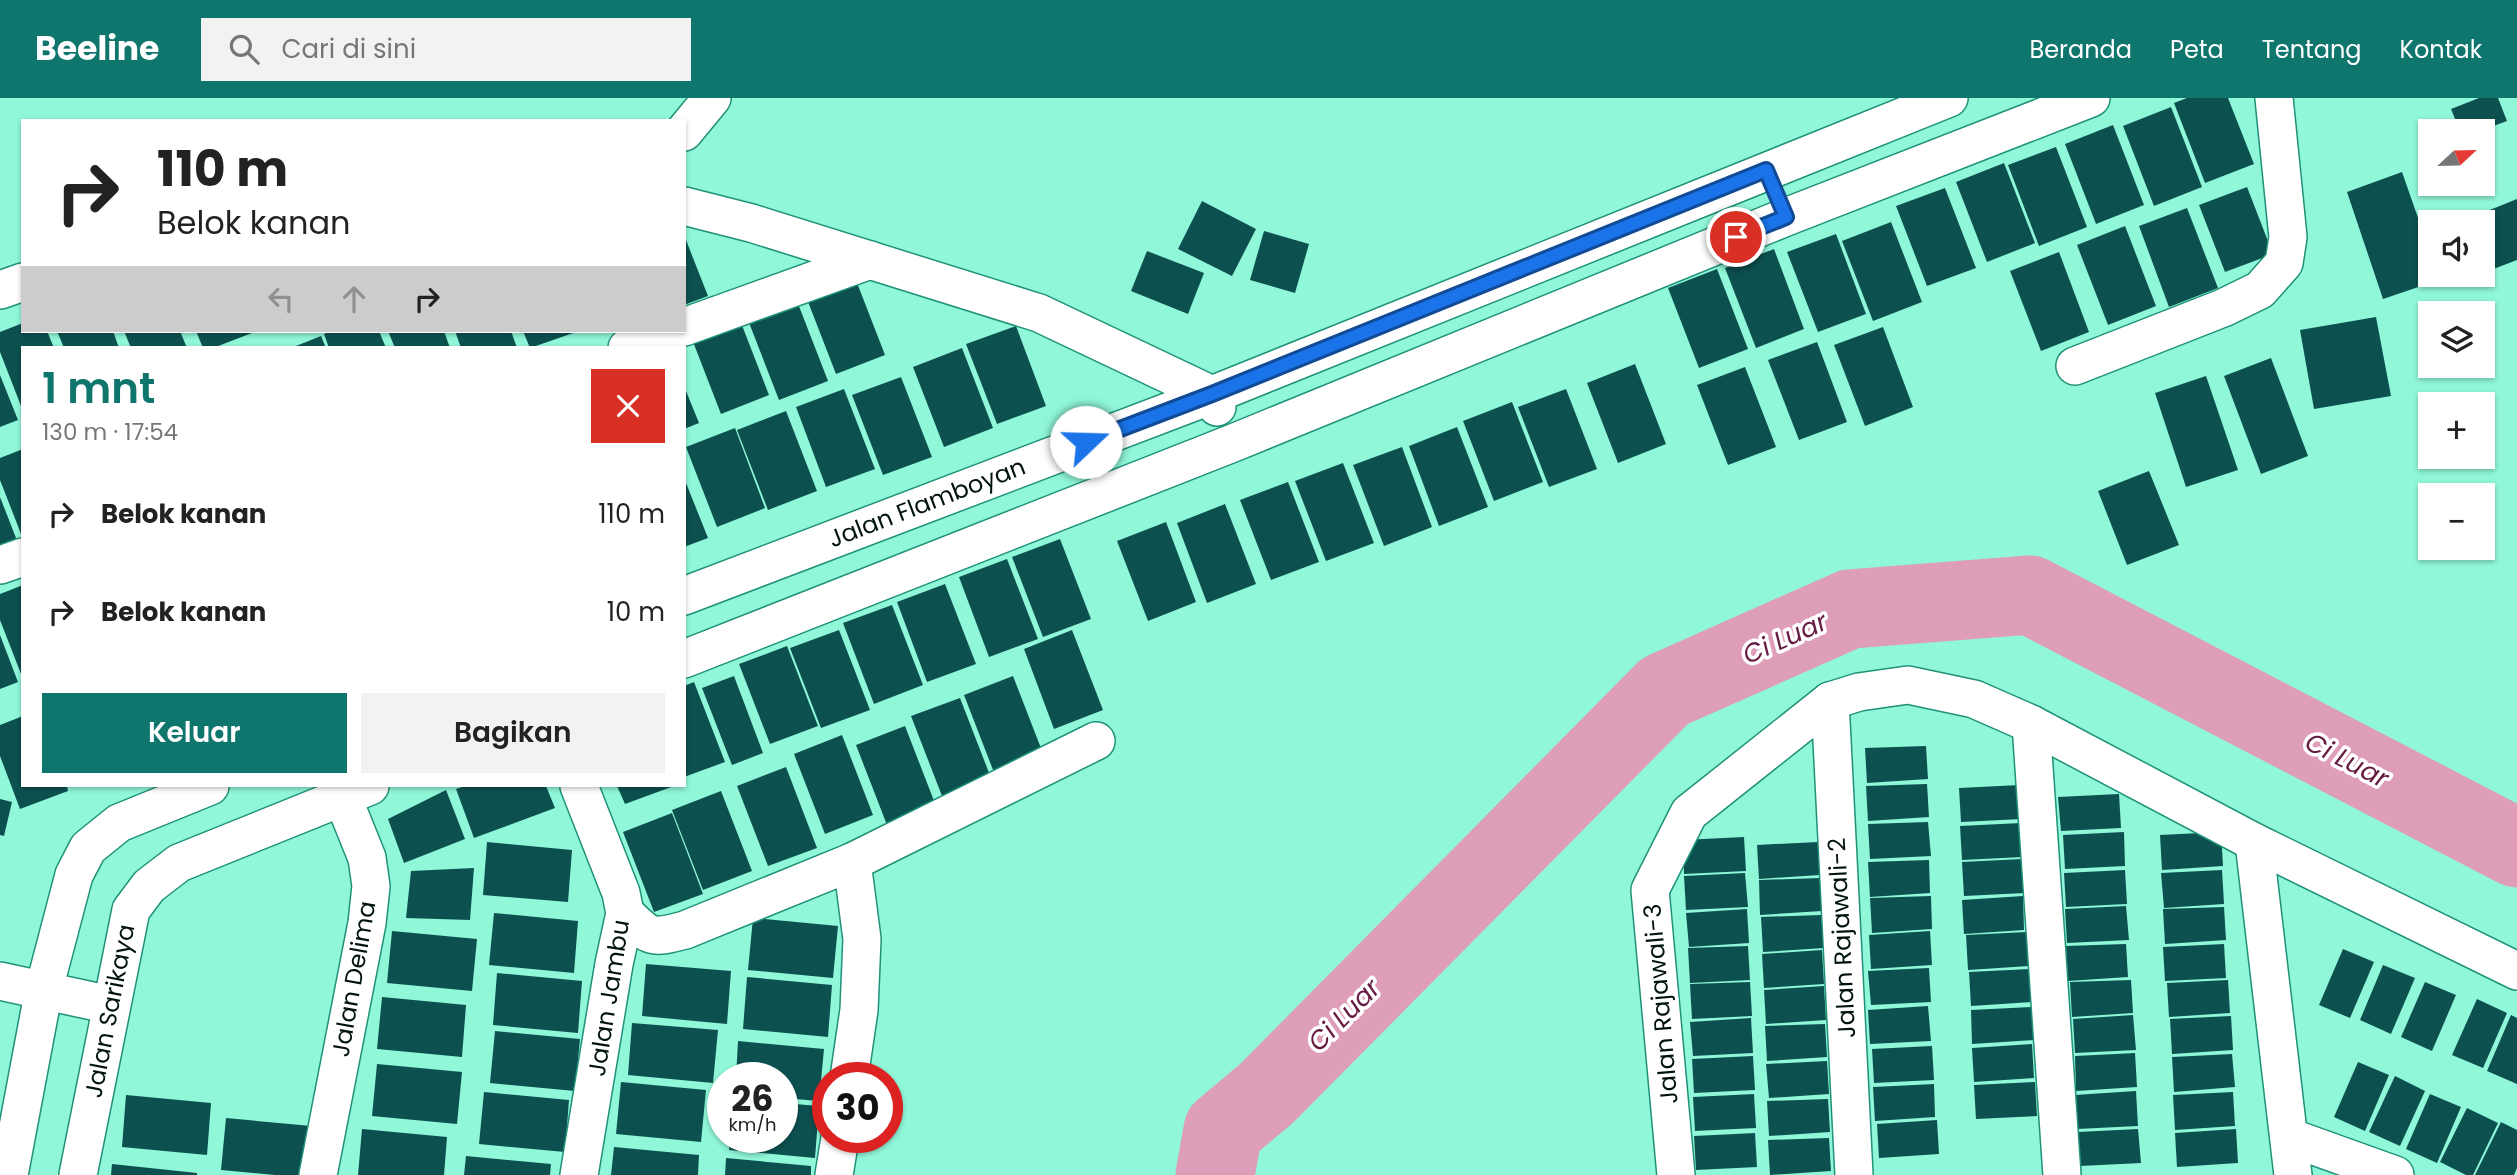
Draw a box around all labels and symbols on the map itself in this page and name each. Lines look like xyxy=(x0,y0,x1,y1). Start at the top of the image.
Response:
north arrow xyxy=(2418,119,2496,196)
pin xyxy=(1706,207,1766,267)
position arrow xyxy=(1049,405,1123,479)
street label: Jalan Flamboyan xyxy=(824,450,1030,555)
water label: Ci Luar xyxy=(1737,603,1834,673)
water label: Ci Luar xyxy=(2299,724,2396,797)
street label: Jalan Rajawali-2 xyxy=(1820,837,1863,1039)
street label: Jalan Delima xyxy=(324,899,383,1059)
street label: Jalan Rajawali-3 xyxy=(1635,903,1686,1106)
street label: Jalan Jambu xyxy=(580,917,637,1079)
street label: Jalan Sarikaya xyxy=(76,921,143,1101)
water label: Ci Luar xyxy=(1300,970,1389,1059)
speed limit sign: 30 xyxy=(812,1062,903,1153)

